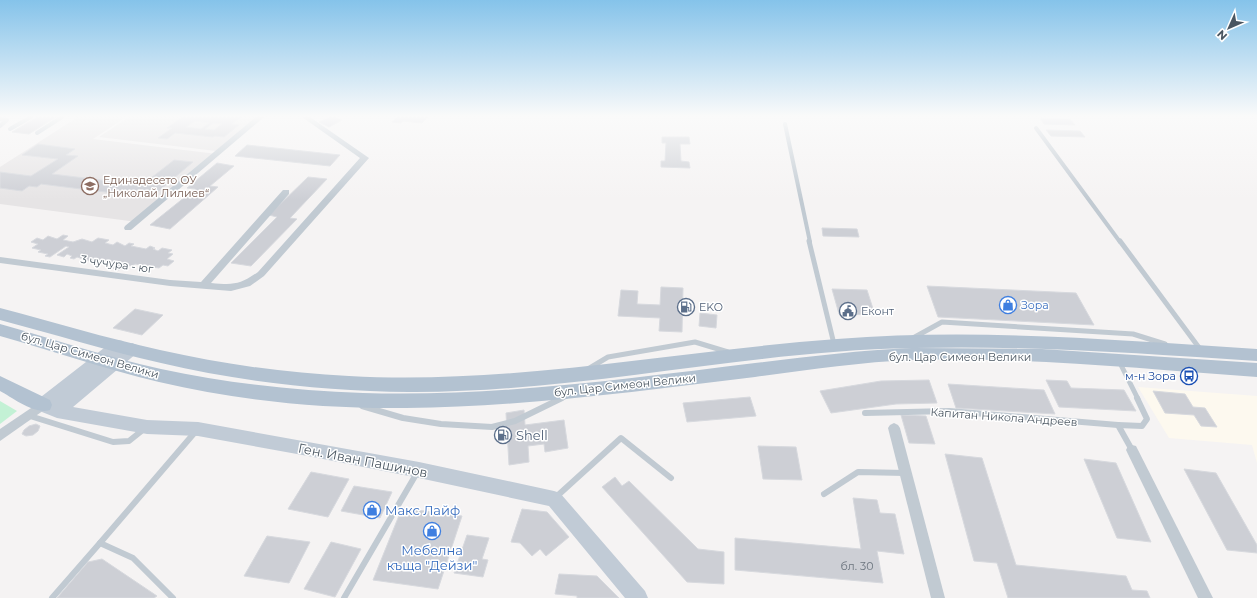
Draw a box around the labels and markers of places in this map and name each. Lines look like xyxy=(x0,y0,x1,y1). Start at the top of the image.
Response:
place label: Единадесето ОУ „Николай Лилиев“ xyxy=(103,173,209,200)
school or university icon: Единадесето ОУ „Николай Лилиев“ xyxy=(80,176,100,196)
shop icon: Зора xyxy=(998,295,1018,315)
fuel station icon: EKO xyxy=(676,297,696,317)
place label: Зора xyxy=(1021,298,1049,312)
place label: EKO xyxy=(699,300,723,314)
public building icon: Еконт xyxy=(838,301,858,321)
place label: Еконт xyxy=(861,304,895,318)
bus stop icon: м-н Зора xyxy=(1179,366,1199,386)
place label: м-н Зора xyxy=(1125,369,1176,383)
fuel station icon: Shell xyxy=(493,425,513,445)
place label: Shell xyxy=(516,427,548,443)
shop icon: Макс Лайф xyxy=(362,500,382,520)
place label: Макс Лайф xyxy=(385,502,460,518)
shop icon: Мебелна къща "Дейзи" xyxy=(422,521,442,541)
place label: Мебелна къща "Дейзи" xyxy=(387,542,477,573)

